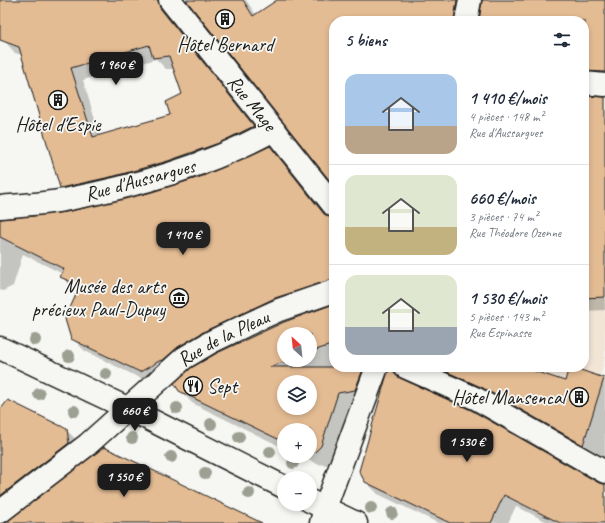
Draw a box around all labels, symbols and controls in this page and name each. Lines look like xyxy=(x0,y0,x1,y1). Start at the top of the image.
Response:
building icon: Hôtel Bernard xyxy=(214,8,236,30)
icon: filters xyxy=(551,29,573,51)
text: 5 biens xyxy=(345,30,387,51)
place label: Hôtel Bernard xyxy=(177,32,276,57)
pin: 1 960 € xyxy=(79,52,153,86)
text: 1 960 € xyxy=(98,57,134,73)
street label: Rue Mage xyxy=(222,70,283,137)
text: 1 410 €/mois xyxy=(469,88,547,109)
building icon: Hôtel d'Espie xyxy=(47,89,69,111)
icon: home xyxy=(377,90,425,138)
text: 4 pièces · 148 m² xyxy=(469,109,544,125)
place label: Hôtel d'Espie xyxy=(15,112,102,137)
text: Rue d'Aussargues xyxy=(469,125,542,141)
street label: Rue d'Aussargues xyxy=(82,153,200,207)
text: 660 €/mois xyxy=(469,188,536,209)
icon: home xyxy=(377,191,425,239)
text: 3 pièces · 74 m² xyxy=(469,209,538,225)
pin: 1 410 € xyxy=(146,222,220,256)
text: Rue Théodore Ozenne xyxy=(469,225,561,241)
text: 1 410 € xyxy=(165,227,201,243)
place label: Musée des arts précieux Paul-Dupuy xyxy=(32,274,167,322)
museum icon: Musée des arts précieux Paul-Dupuy xyxy=(168,287,190,309)
text: 1 530 €/mois xyxy=(469,288,546,309)
icon: home xyxy=(377,291,425,339)
street label: Rue de la Pleau xyxy=(171,303,274,371)
text: 5 pièces · 143 m² xyxy=(469,309,544,325)
text: Rue Espinasse xyxy=(469,325,531,341)
north arrow xyxy=(277,327,317,367)
map controls xyxy=(277,327,317,511)
place label: Sept xyxy=(207,374,239,399)
restaurant icon: Sept xyxy=(182,375,204,397)
button: layers xyxy=(277,375,317,415)
place label: Hôtel Mansencal xyxy=(452,385,569,410)
building icon: Hôtel Mansencal xyxy=(568,386,590,408)
pin: 660 € xyxy=(107,398,163,432)
text: 660 € xyxy=(121,403,149,419)
button: + xyxy=(277,423,317,463)
pin: 1 530 € xyxy=(430,429,504,463)
text: 1 530 € xyxy=(449,434,485,450)
pin: 1 550 € xyxy=(87,464,161,498)
text: 1 550 € xyxy=(106,469,142,485)
button: − xyxy=(277,471,317,511)

